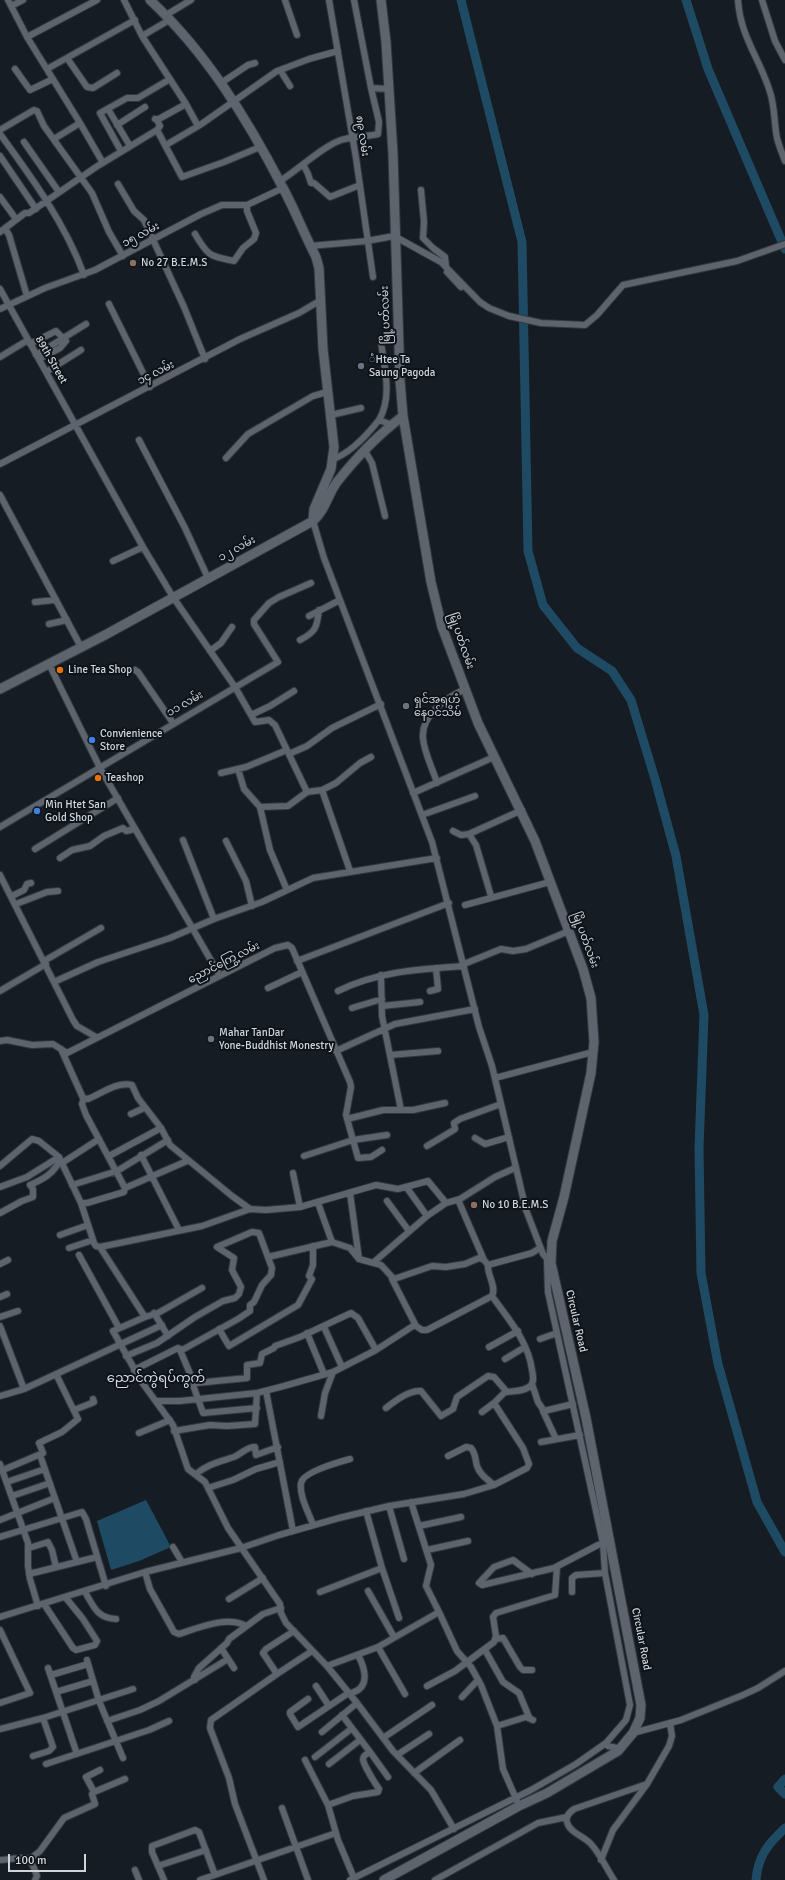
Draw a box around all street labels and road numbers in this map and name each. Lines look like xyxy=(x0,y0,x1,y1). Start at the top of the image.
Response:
street label: ၈၉ လမ်း xyxy=(352,115,372,157)
street label: ၁၅ လမ်း xyxy=(120,220,162,250)
street label: မြို့ပတ်လမ်း xyxy=(378,286,394,344)
street label: 89th Street xyxy=(32,334,70,386)
street label: ၁၄ လမ်း xyxy=(135,358,177,388)
street label: ၁၂ လမ်း xyxy=(216,533,258,565)
street label: မြို့ပတ်လမ်း xyxy=(445,611,477,671)
street label: ၁၁ လမ်း xyxy=(164,688,206,720)
street label: မြို့ပတ်လမ်း xyxy=(569,910,601,970)
street label: ညောင်ကြွေ့လမ်း xyxy=(186,939,262,987)
street label: Circular Road xyxy=(562,1289,590,1353)
street label: Circular Road xyxy=(628,1607,654,1671)

